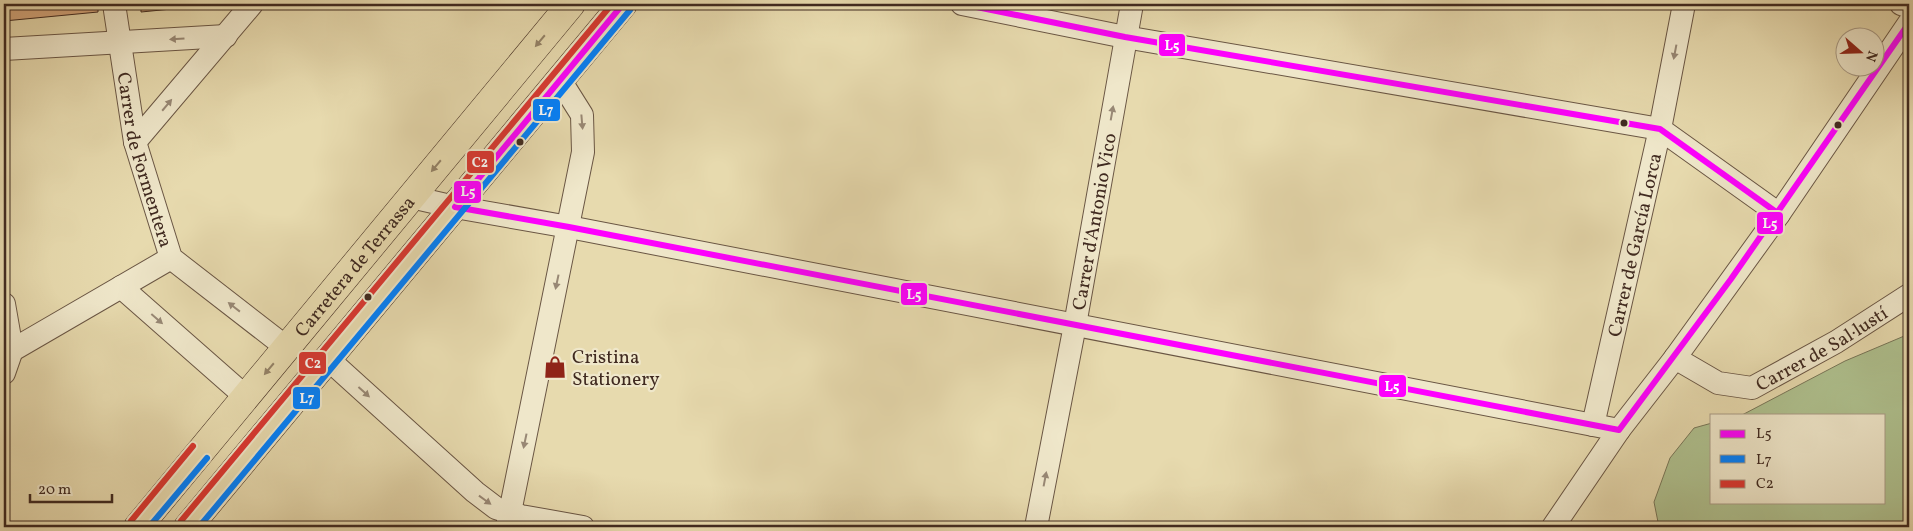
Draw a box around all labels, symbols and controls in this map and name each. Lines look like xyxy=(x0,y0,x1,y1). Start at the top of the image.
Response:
north arrow xyxy=(1836,28,1886,78)
line badge: L5 xyxy=(1158,33,1186,57)
one-way arrow xyxy=(534,35,545,48)
one-way arrow xyxy=(169,36,185,44)
text: L5 xyxy=(1164,37,1180,56)
one-way arrow xyxy=(1671,44,1679,59)
text: N xyxy=(1860,48,1881,64)
street label: Carrer de Formentera xyxy=(110,71,178,251)
line badge: L7 xyxy=(532,98,561,122)
one-way arrow xyxy=(161,99,172,111)
text: L7 xyxy=(538,102,554,121)
one-way arrow xyxy=(1108,105,1116,121)
one-way arrow xyxy=(578,114,586,130)
unlabelled marker xyxy=(1619,118,1629,128)
unlabelled marker xyxy=(1833,120,1843,130)
street label: Carrer d'Antonio Vico xyxy=(1067,131,1124,312)
unlabelled marker xyxy=(515,137,525,147)
line badge: C2 xyxy=(466,150,495,174)
street label: Carrer de García Lorca xyxy=(1602,151,1669,339)
text: C2 xyxy=(472,154,488,173)
one-way arrow xyxy=(430,160,442,172)
line badge: L5 xyxy=(453,180,482,204)
text: L5 xyxy=(460,183,476,202)
street label: Carretera de Terrassa xyxy=(289,191,422,343)
line badge: L5 xyxy=(1756,211,1784,235)
text: L5 xyxy=(1762,215,1778,234)
one-way arrow xyxy=(553,274,561,290)
line badge: L5 xyxy=(900,282,928,306)
text: L5 xyxy=(906,286,922,305)
unlabelled marker xyxy=(363,292,373,302)
street label: Carrer de Sal·lustí xyxy=(1752,301,1894,398)
one-way arrow xyxy=(227,302,241,312)
one-way arrow xyxy=(151,313,163,325)
place label: Cristina Stationery xyxy=(572,345,659,393)
line badge: C2 xyxy=(298,351,327,375)
shop icon: Cristina Stationery xyxy=(542,354,568,380)
text: C2 xyxy=(305,355,321,374)
one-way arrow xyxy=(263,362,274,375)
line badge: L5 xyxy=(1378,374,1407,398)
text: L5 xyxy=(1384,378,1400,397)
line badge: L7 xyxy=(292,386,321,410)
one-way arrow xyxy=(358,386,370,398)
text: L7 xyxy=(299,390,315,409)
legend xyxy=(1710,414,1886,504)
text: L5 xyxy=(1756,424,1772,445)
one-way arrow xyxy=(520,434,528,450)
text: L7 xyxy=(1756,450,1772,471)
scale bar xyxy=(30,471,112,503)
one-way arrow xyxy=(1041,472,1049,487)
text: C2 xyxy=(1756,474,1774,495)
text: 20 m xyxy=(38,480,71,501)
one-way arrow xyxy=(479,495,492,505)

